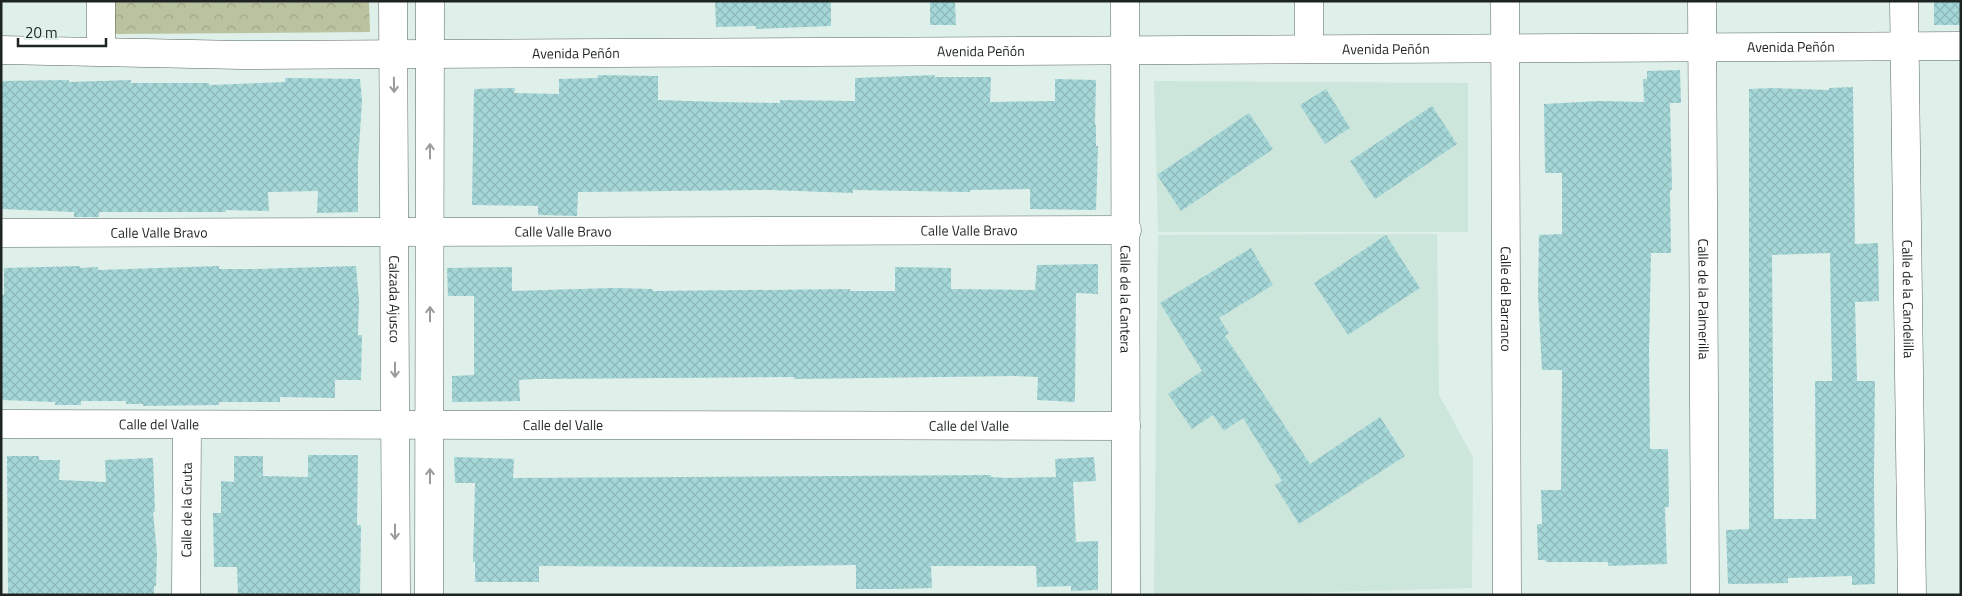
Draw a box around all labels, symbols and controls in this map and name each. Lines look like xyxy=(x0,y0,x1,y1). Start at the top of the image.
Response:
scale bar xyxy=(18,15,105,47)
text: 20 m xyxy=(25,21,58,44)
street label: Avenida Peñón xyxy=(1747,36,1835,57)
street label: Avenida Peñón xyxy=(1342,38,1430,59)
street label: Avenida Peñón xyxy=(937,40,1025,61)
street label: Avenida Peñón xyxy=(532,42,620,63)
one-way arrow xyxy=(389,76,399,93)
one-way arrow xyxy=(425,143,435,160)
street label: Calle Valle Bravo xyxy=(920,219,1018,241)
street label: Calle Valle Bravo xyxy=(514,220,612,242)
street label: Calle Valle Bravo xyxy=(110,221,208,243)
street label: Calle de la Palmerilla xyxy=(1693,238,1715,359)
street label: Calle de la Candelilla xyxy=(1897,240,1920,358)
street label: Calle de la Cantera xyxy=(1115,245,1137,353)
street label: Calle del Barranco xyxy=(1496,246,1517,352)
street label: Calzada Ajusco xyxy=(384,255,406,343)
one-way arrow xyxy=(425,306,435,322)
one-way arrow xyxy=(390,362,400,378)
street label: Calle del Valle xyxy=(119,413,199,434)
street label: Calle del Valle xyxy=(523,414,603,435)
street label: Calle del Valle xyxy=(929,415,1009,436)
street label: Calle de la Gruta xyxy=(175,462,197,558)
one-way arrow xyxy=(425,468,435,484)
one-way arrow xyxy=(390,524,400,540)

